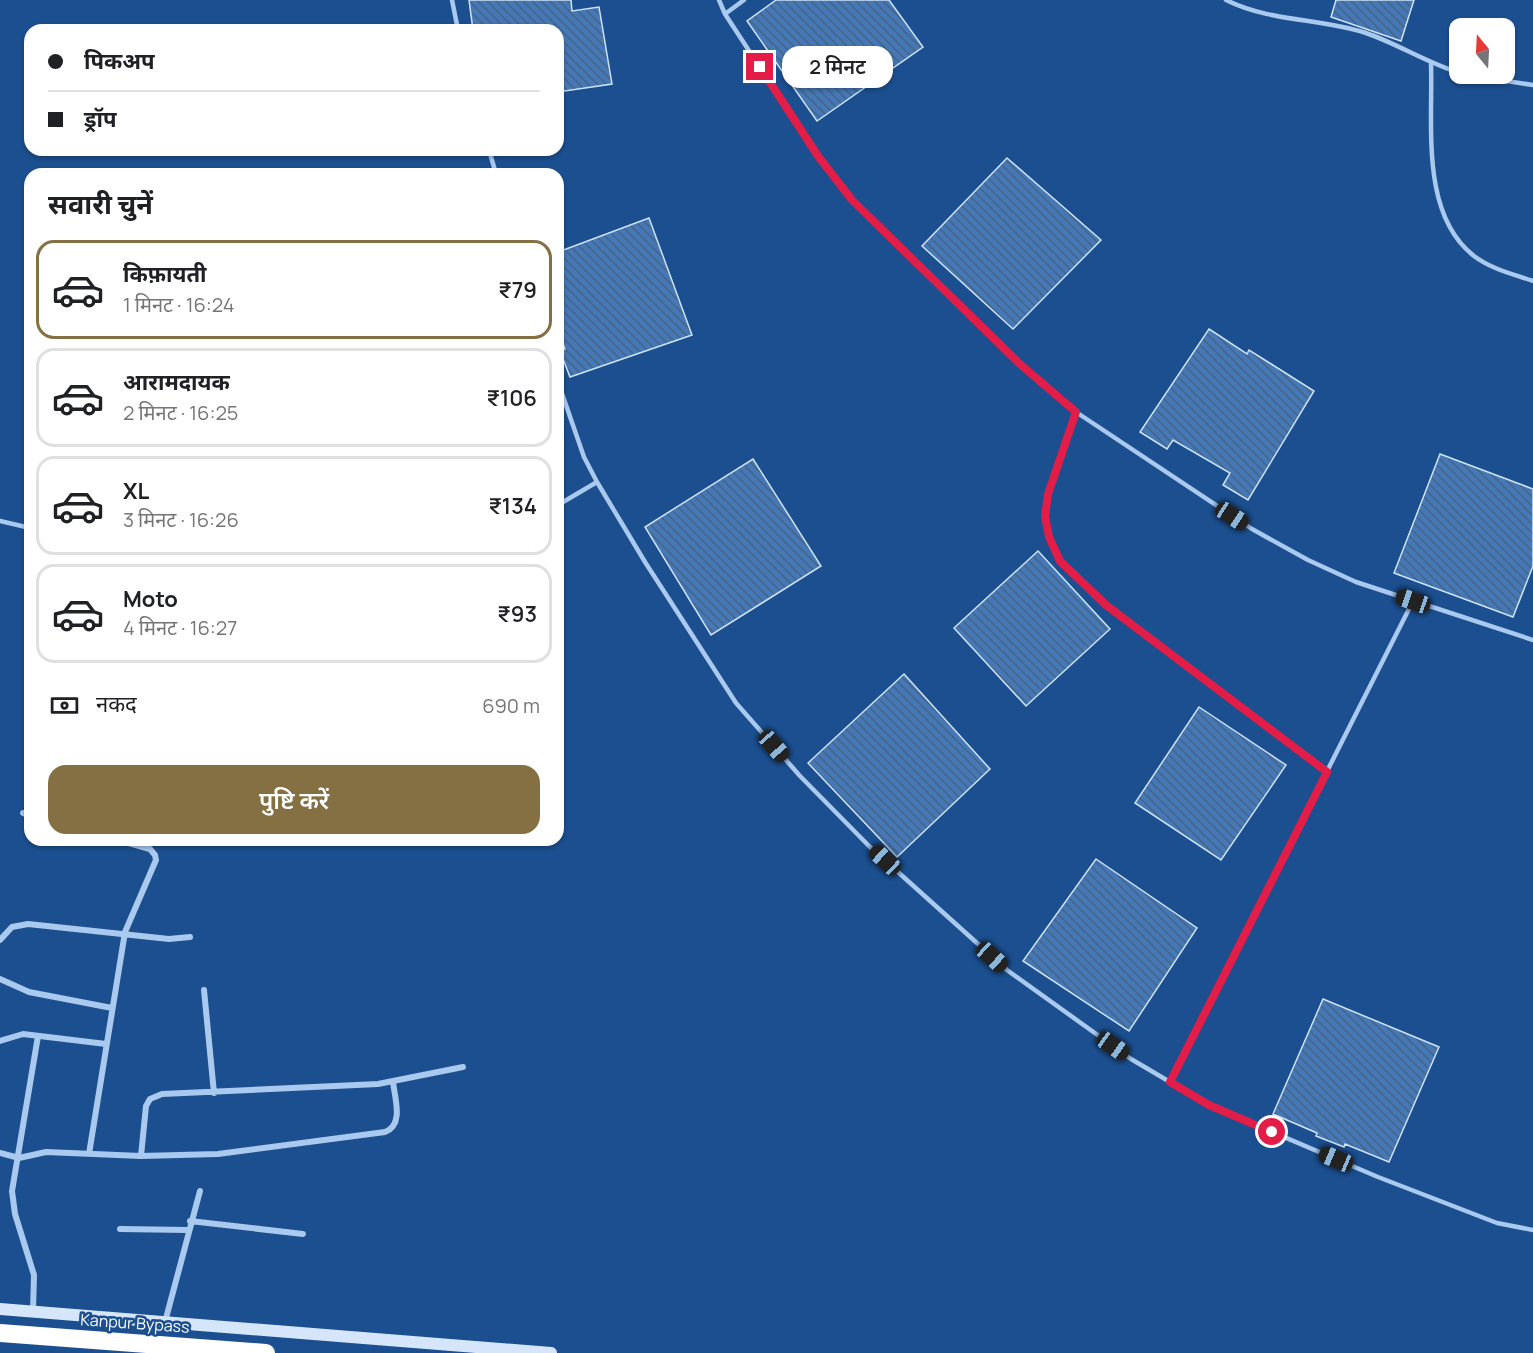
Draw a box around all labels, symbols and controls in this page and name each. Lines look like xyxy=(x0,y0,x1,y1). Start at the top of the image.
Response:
north arrow xyxy=(1449,18,1515,84)
map controls xyxy=(1449,18,1515,84)
text: पिकअप xyxy=(84,46,155,76)
callout: 2 मिनट xyxy=(781,46,892,88)
route end xyxy=(746,53,773,80)
text: 2 मिनट xyxy=(809,53,866,80)
text: ड्रॉप xyxy=(84,104,117,134)
text: सवारी चुनें xyxy=(48,185,153,222)
text: किफ़ायती xyxy=(123,259,207,289)
icon: car xyxy=(51,263,105,317)
text: ₹79 xyxy=(498,275,537,305)
text: 1 मिनट · 16:24 xyxy=(123,291,235,318)
text: आरामदायक xyxy=(123,367,230,397)
icon: car xyxy=(51,371,105,425)
text: ₹106 xyxy=(486,383,537,413)
text: 2 मिनट · 16:25 xyxy=(123,399,238,426)
text: XL xyxy=(123,476,149,506)
icon: car xyxy=(51,479,105,533)
text: ₹134 xyxy=(488,491,537,521)
car xyxy=(1212,499,1252,533)
text: 3 मिनट · 16:26 xyxy=(123,506,239,533)
text: Moto xyxy=(123,584,178,614)
icon: car xyxy=(51,587,105,641)
car xyxy=(1393,587,1433,615)
text: ₹93 xyxy=(497,599,537,629)
text: 4 मिनट · 16:27 xyxy=(123,614,237,641)
icon: cash xyxy=(48,689,81,722)
text: नकद xyxy=(96,689,137,719)
text: 690 m xyxy=(482,692,540,719)
car xyxy=(755,727,793,765)
button: पुष्टि करें xyxy=(48,765,540,834)
car xyxy=(866,841,904,879)
car xyxy=(973,938,1011,976)
car xyxy=(1093,1028,1133,1064)
route start xyxy=(1258,1118,1285,1145)
car xyxy=(1316,1144,1356,1174)
street label: Kanpur Bypass xyxy=(80,1308,190,1338)

